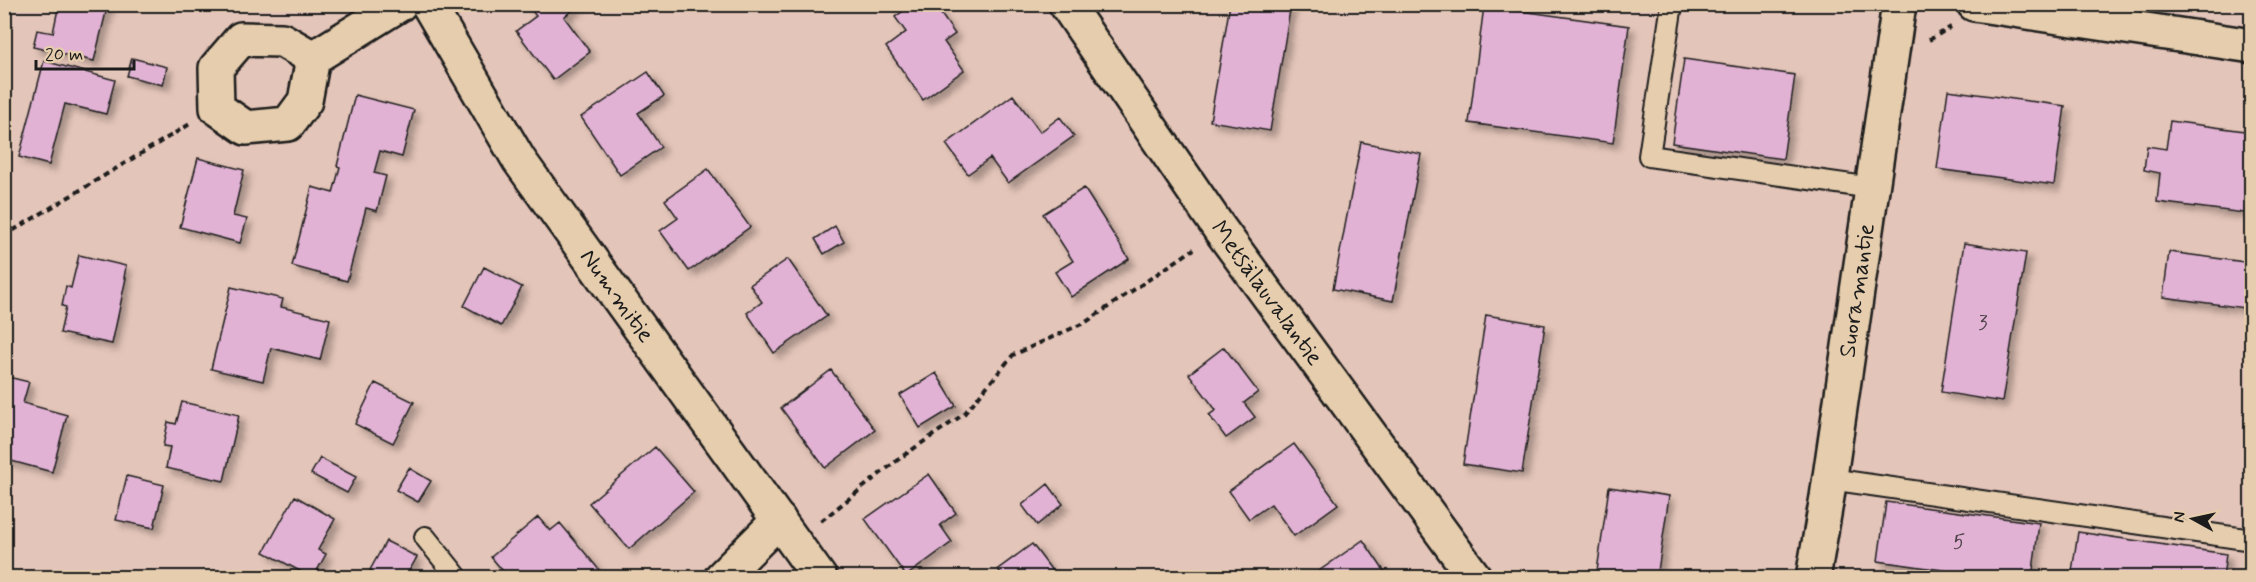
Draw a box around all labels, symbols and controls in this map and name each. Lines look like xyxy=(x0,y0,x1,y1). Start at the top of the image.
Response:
scale bar xyxy=(36,33,134,71)
text: 20 m xyxy=(45,43,83,67)
street label: Metsälauvalantie xyxy=(1203,215,1330,372)
street label: Suoramantie xyxy=(1832,221,1882,360)
street label: Nummitie xyxy=(573,243,661,349)
house number: 3 xyxy=(1978,309,1988,337)
north arrow xyxy=(2163,489,2223,549)
text: N xyxy=(2168,510,2191,524)
house number: 5 xyxy=(1953,528,1965,556)

